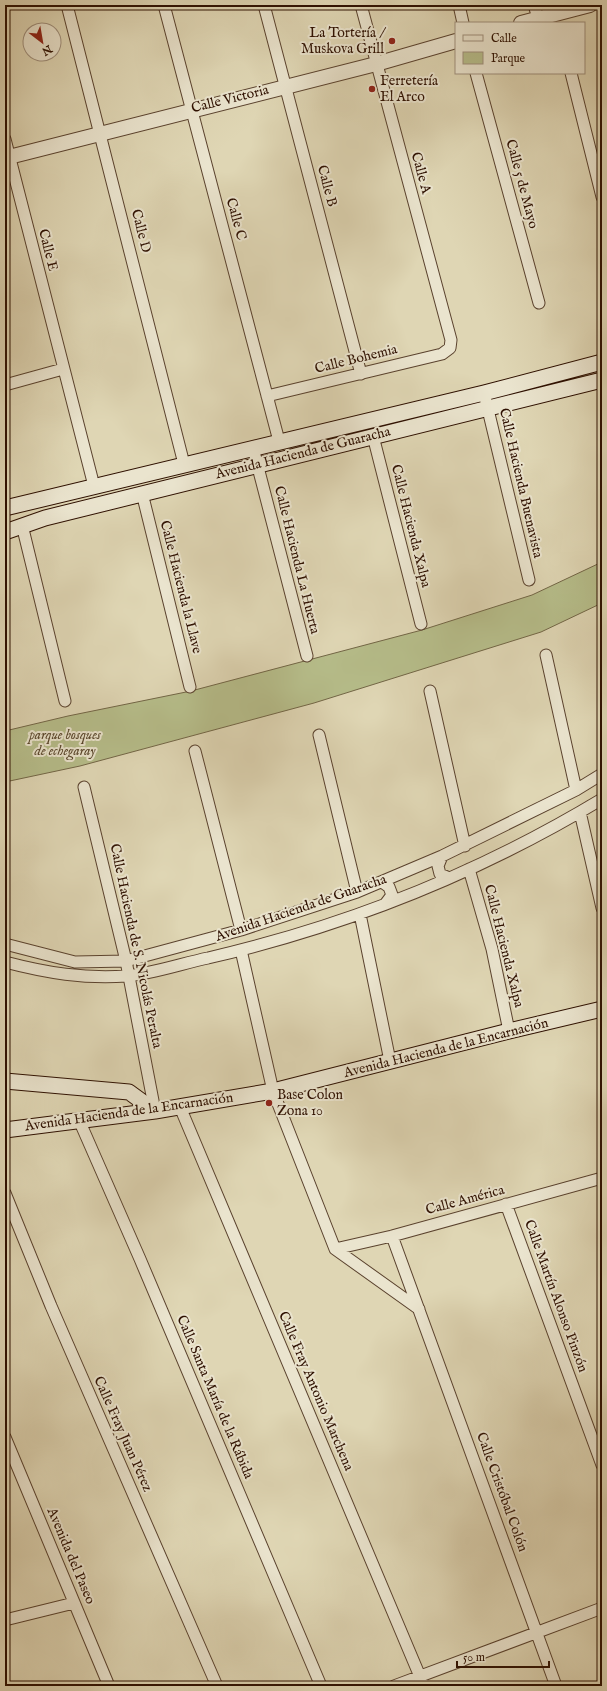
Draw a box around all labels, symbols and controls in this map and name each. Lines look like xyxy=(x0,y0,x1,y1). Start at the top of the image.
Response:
north arrow xyxy=(22,22,62,62)
legend xyxy=(455,22,585,74)
place label: La Tortería / Muskova Grill xyxy=(301,24,386,58)
text: Calle xyxy=(491,31,517,46)
marker: La Tortería / Muskova Grill xyxy=(387,36,397,46)
text: N xyxy=(39,41,55,58)
text: Parque xyxy=(491,51,526,67)
place label: Ferretería El Arco xyxy=(380,72,439,106)
street label: Calle Victoria xyxy=(189,80,272,117)
marker: Ferretería El Arco xyxy=(367,84,377,94)
street label: Calle 5 de Mayo xyxy=(501,137,543,231)
street label: Calle A xyxy=(407,150,435,196)
street label: Calle B xyxy=(313,163,341,209)
street label: Calle C xyxy=(222,196,250,242)
street label: Calle D xyxy=(127,207,155,255)
street label: Calle E xyxy=(34,227,62,273)
street label: Calle Bohemia xyxy=(313,340,400,378)
street label: Calle Hacienda Buenavista xyxy=(495,406,547,561)
street label: Avenida Hacienda de Guaracha xyxy=(213,422,393,484)
street label: Calle Hacienda Xalpa xyxy=(387,463,435,590)
street label: Calle Hacienda La Huerta xyxy=(270,484,324,637)
street label: Calle Hacienda la Llave xyxy=(156,519,206,656)
park label: parque bosques de echegaray xyxy=(26,726,102,761)
street label: Calle Hacienda de S. Nicolás Peralta xyxy=(105,842,167,1051)
street label: Avenida Hacienda de Guaracha xyxy=(212,870,390,946)
street label: Calle Hacienda Xalpa xyxy=(480,883,528,1010)
street label: Avenida Hacienda de la Encarnación xyxy=(341,1014,551,1082)
place label: Base Colon Zona 10 xyxy=(277,1086,343,1120)
street label: Avenida Hacienda de la Encarnación xyxy=(23,1088,235,1136)
marker: Base Colon Zona 10 xyxy=(264,1098,274,1108)
street label: Calle América xyxy=(424,1181,507,1219)
street label: Calle Martín Alonso Pinzón xyxy=(520,1217,592,1375)
street label: Calle Fray Antonio Marchena xyxy=(274,1309,358,1474)
street label: Calle Santa María de la Rábida xyxy=(172,1312,258,1482)
street label: Calle Fray Juan Pérez xyxy=(89,1374,157,1495)
street label: Calle Cristóbal Colón xyxy=(472,1430,532,1555)
street label: Avenida del Paseo xyxy=(42,1504,100,1607)
scale bar xyxy=(457,1643,549,1669)
text: 50 m xyxy=(463,1650,485,1665)

